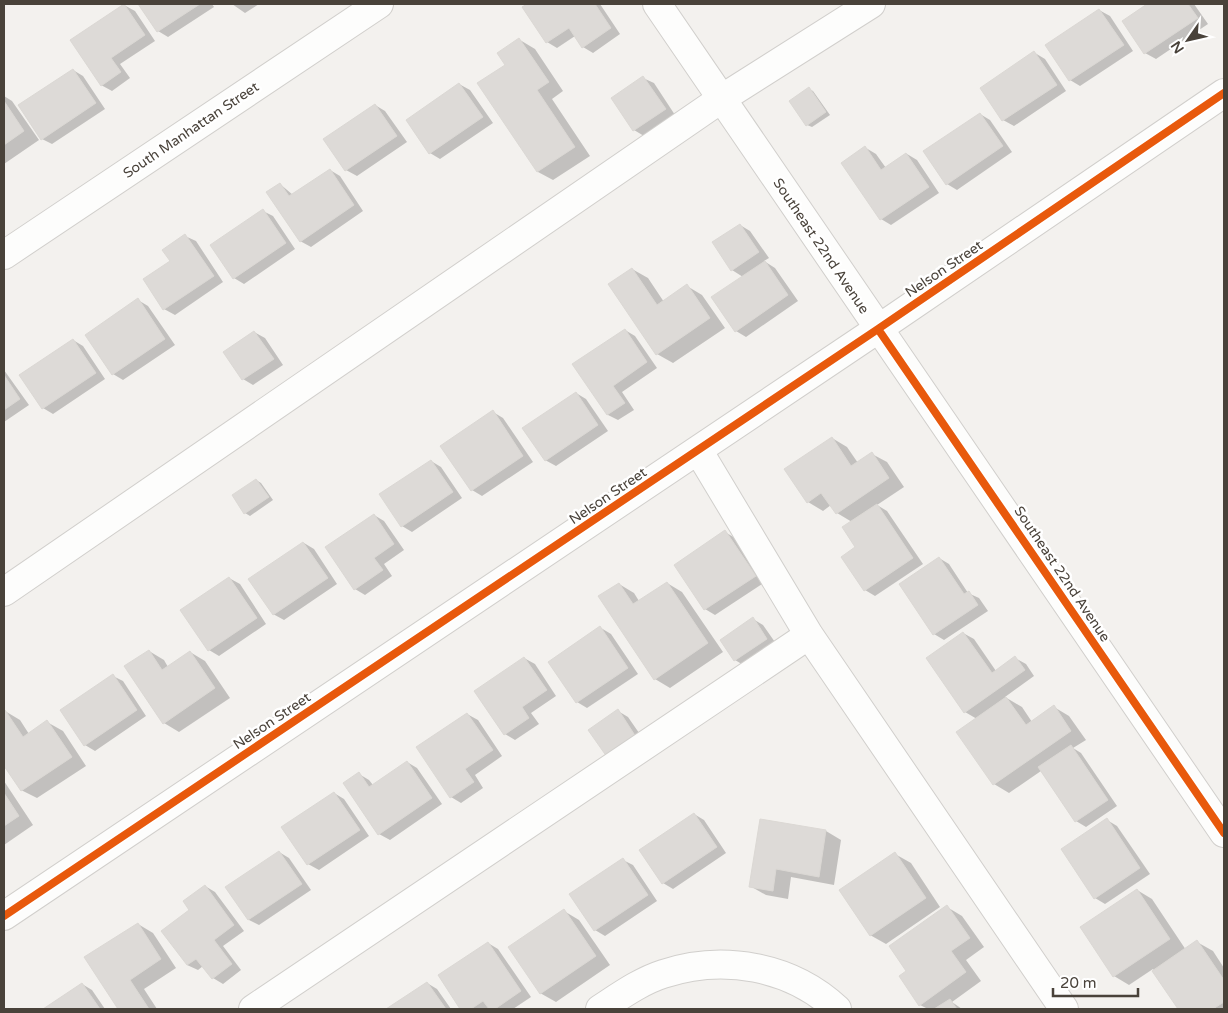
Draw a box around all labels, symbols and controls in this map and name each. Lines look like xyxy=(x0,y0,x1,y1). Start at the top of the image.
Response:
north arrow xyxy=(1163,15,1213,65)
text: N xyxy=(1167,38,1188,56)
street label: South Manhattan Street xyxy=(120,78,263,182)
street label: Southeast 22nd Avenue xyxy=(769,175,873,317)
street label: Nelson Street xyxy=(902,236,987,301)
street label: Nelson Street xyxy=(566,463,651,528)
street label: Southeast 22nd Avenue xyxy=(1010,503,1114,645)
street label: Nelson Street xyxy=(230,688,315,753)
scale bar xyxy=(1053,966,1138,998)
text: 20 m xyxy=(1060,974,1097,992)

